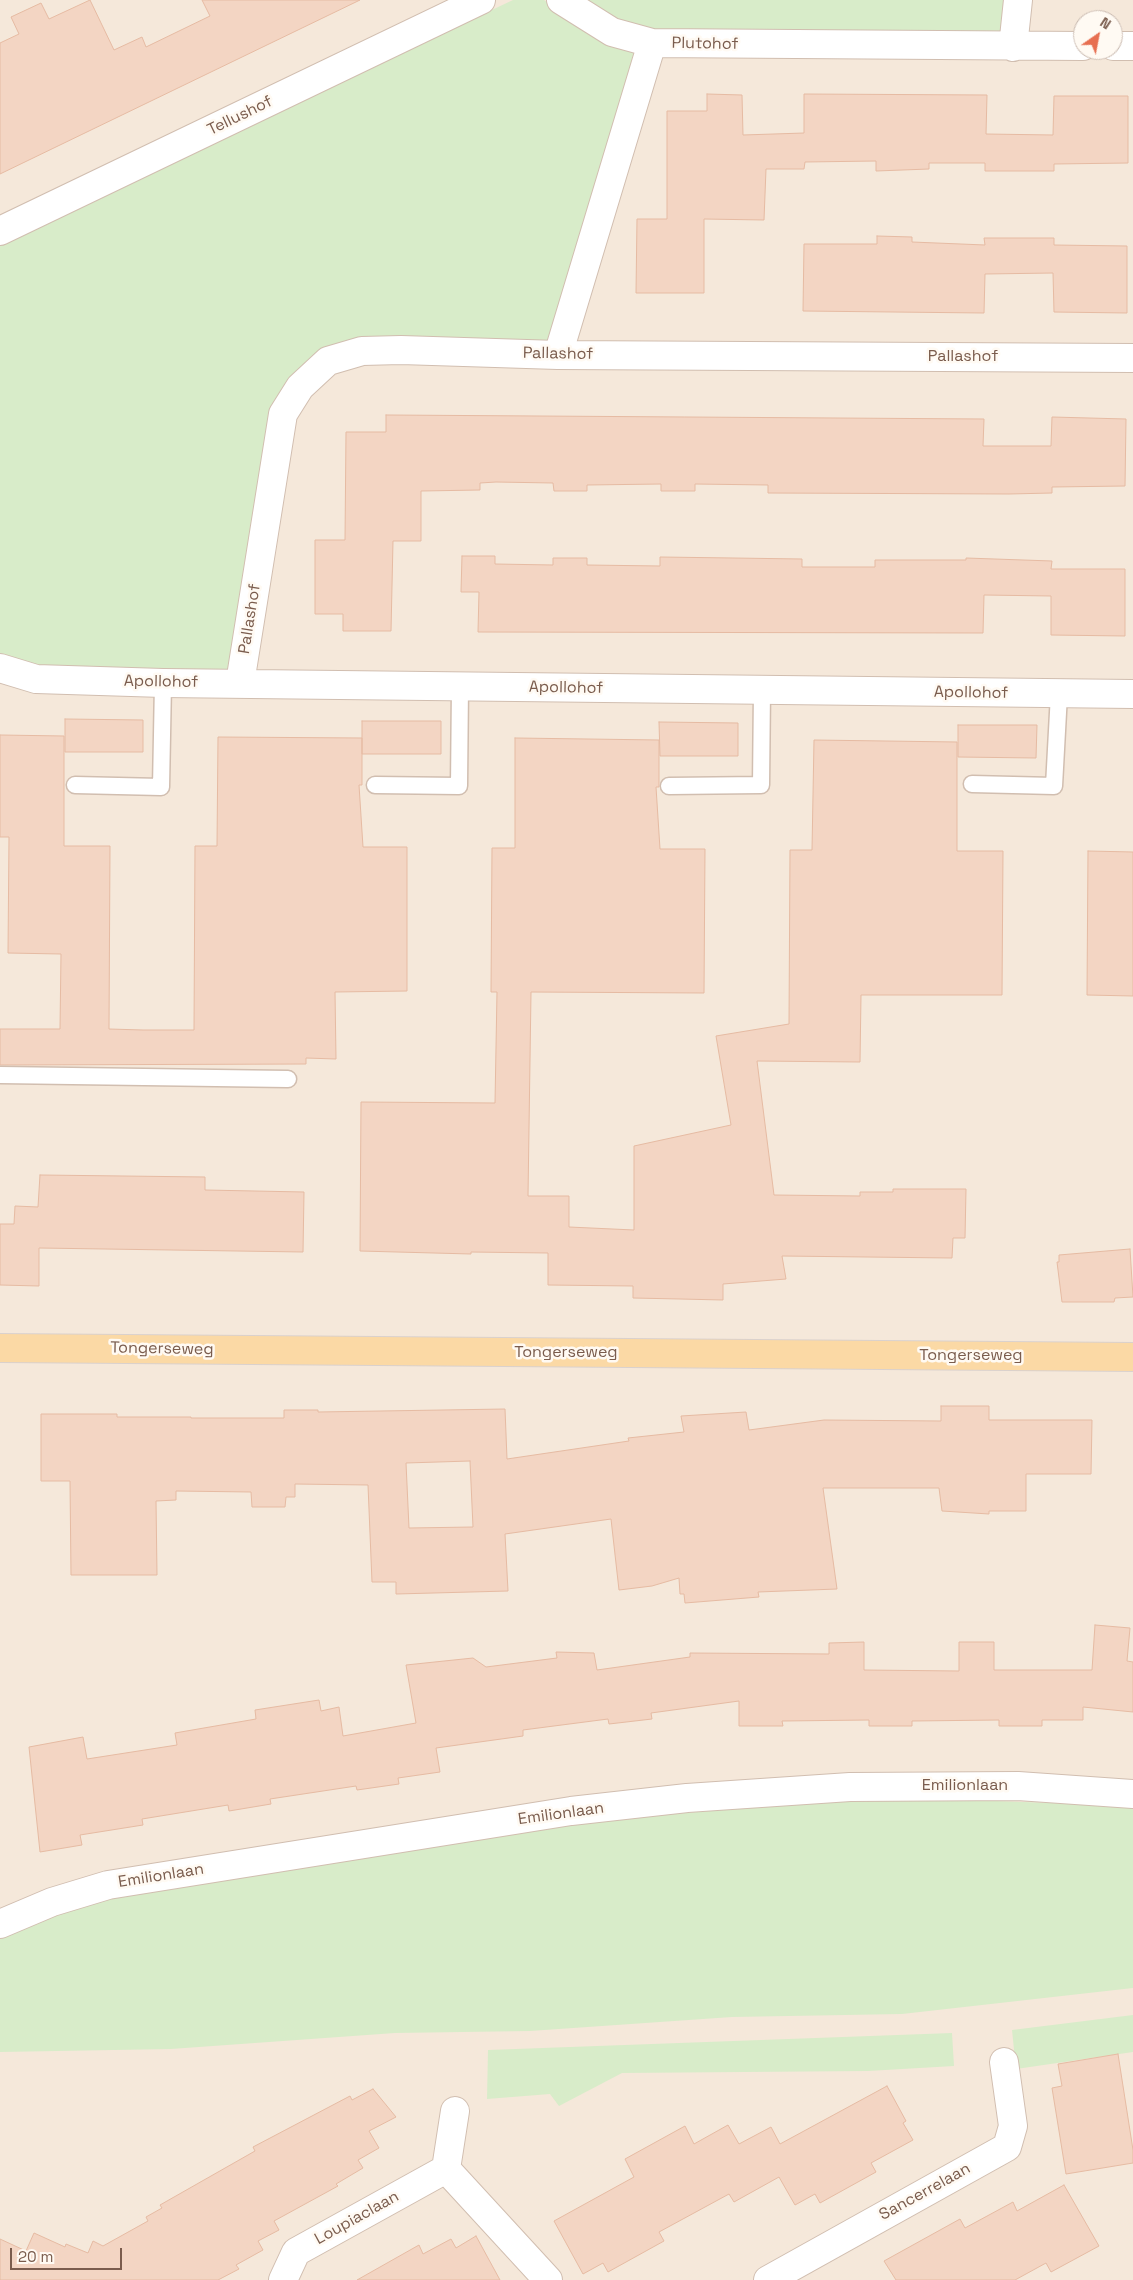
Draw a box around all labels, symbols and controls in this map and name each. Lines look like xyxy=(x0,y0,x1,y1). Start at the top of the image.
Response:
north arrow xyxy=(1073,10,1123,60)
text: N xyxy=(1097,13,1114,33)
street label: Plutohof xyxy=(671,34,739,54)
street label: Tellushof xyxy=(204,92,276,140)
street label: Pallashof xyxy=(523,344,593,364)
street label: Pallashof xyxy=(928,347,998,367)
street label: Pallashof xyxy=(235,583,265,655)
street label: Apollohof xyxy=(124,672,198,692)
street label: Apollohof xyxy=(529,678,603,698)
street label: Apollohof xyxy=(934,683,1008,703)
street label: Tongerseweg xyxy=(110,1339,214,1359)
street label: Tongerseweg xyxy=(514,1343,618,1363)
street label: Tongerseweg xyxy=(919,1346,1023,1366)
street label: Emilionlaan xyxy=(922,1776,1008,1796)
street label: Emilionlaan xyxy=(517,1798,605,1830)
street label: Emilionlaan xyxy=(117,1860,205,1892)
street label: Sancerrelaan xyxy=(876,2159,974,2225)
street label: Loupiaclaan xyxy=(312,2187,402,2249)
scale bar xyxy=(12,2238,125,2270)
text: 20 m xyxy=(18,2247,53,2266)

